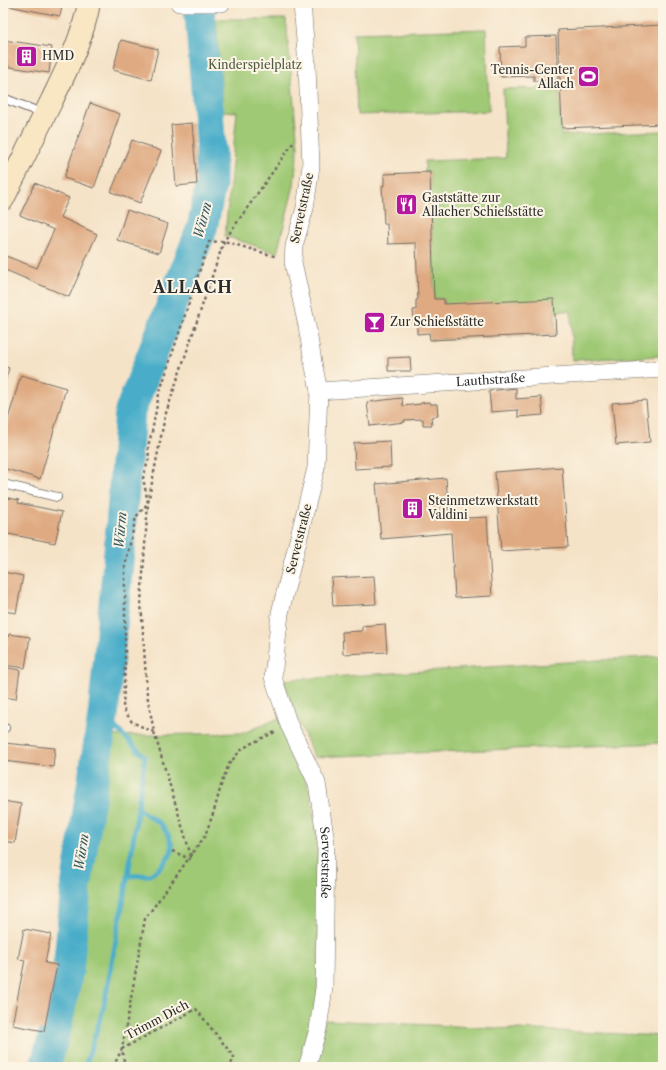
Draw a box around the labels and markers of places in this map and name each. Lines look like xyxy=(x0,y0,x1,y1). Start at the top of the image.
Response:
building icon: HMD xyxy=(14,43,40,69)
place label: HMD xyxy=(42,48,74,63)
place label: Tennis-Center Allach xyxy=(491,62,574,91)
sports icon: Tennis-Center Allach xyxy=(576,64,602,90)
place label: Gaststätte zur Allacher Schießstätte xyxy=(421,190,544,219)
restaurant icon: Gaststätte zur Allacher Schießstätte xyxy=(394,192,420,218)
bar icon: Zur Schießstätte xyxy=(362,309,388,335)
place label: Zur Schießstätte xyxy=(390,314,484,329)
place label: Steinmetzwerkstatt Valdini xyxy=(427,493,539,522)
building icon: Steinmetzwerkstatt Valdini xyxy=(400,495,426,521)

